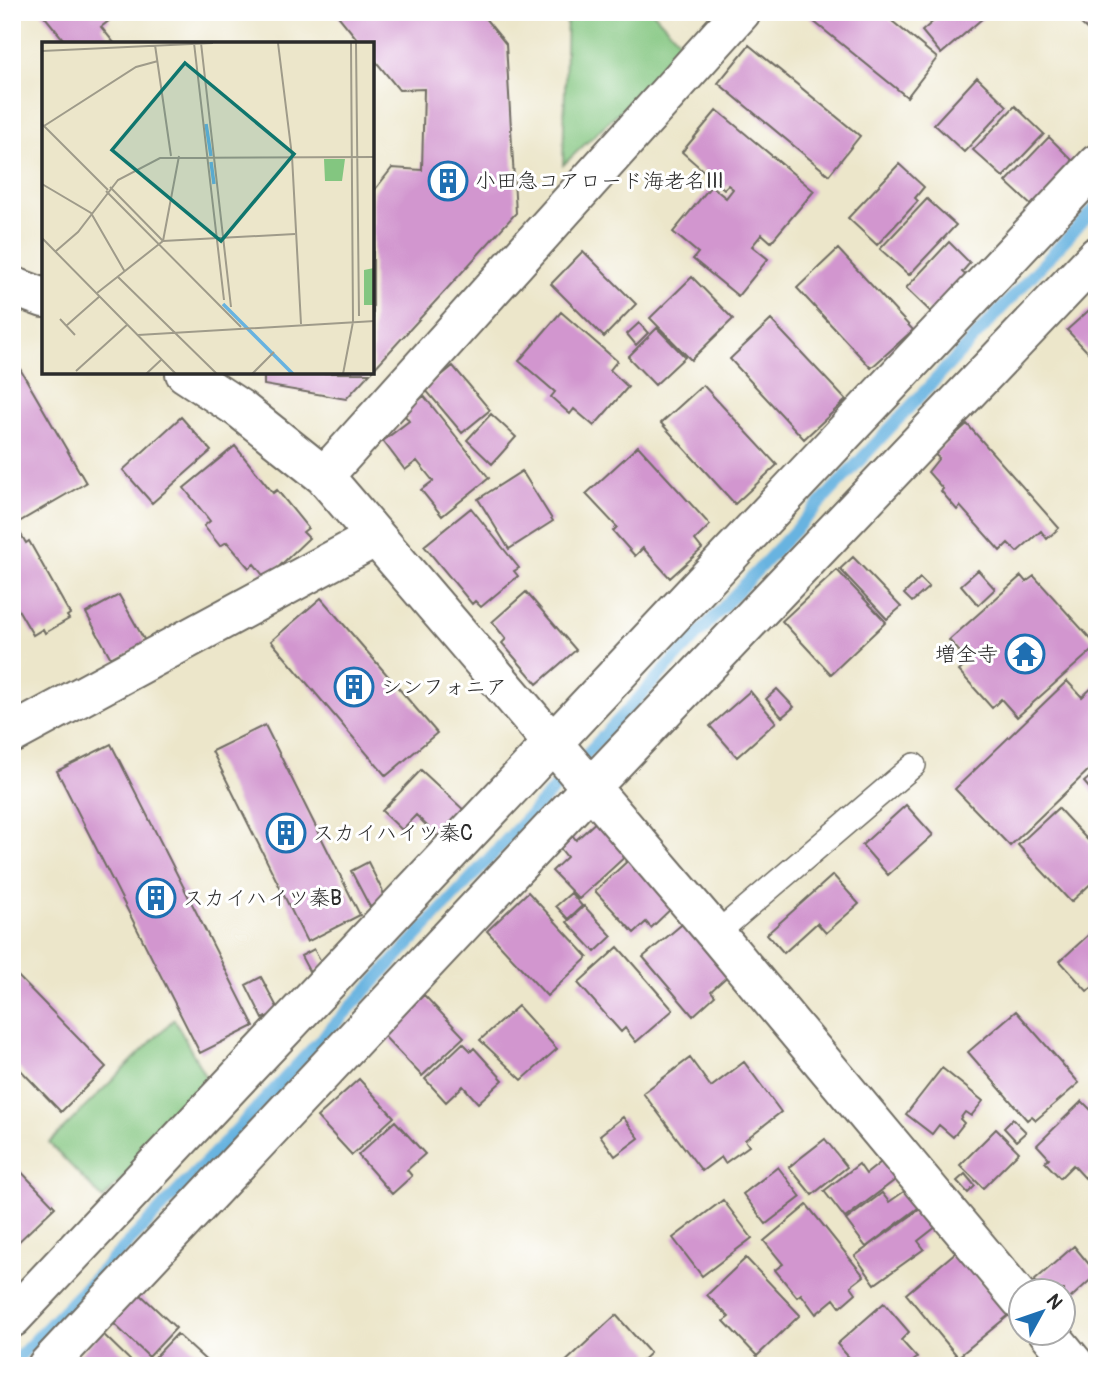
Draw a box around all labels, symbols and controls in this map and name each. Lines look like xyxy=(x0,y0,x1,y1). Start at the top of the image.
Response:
inset map xyxy=(42,42,374,374)
building icon: 小田急コアロード海老名III xyxy=(427,160,469,202)
place label: 小田急コアロード海老名III xyxy=(475,168,724,195)
temple icon: 増全寺 xyxy=(1004,633,1046,675)
place label: 増全寺 xyxy=(935,641,998,668)
building icon: シンフォニア xyxy=(333,666,375,708)
place label: シンフォニア xyxy=(381,674,507,701)
building icon: スカイハイツ秦C xyxy=(265,812,307,854)
place label: スカイハイツ秦C xyxy=(313,820,473,847)
building icon: スカイハイツ秦B xyxy=(135,877,177,919)
place label: スカイハイツ秦B xyxy=(183,885,342,912)
north arrow xyxy=(1007,1276,1078,1346)
text: N xyxy=(1041,1289,1068,1314)

